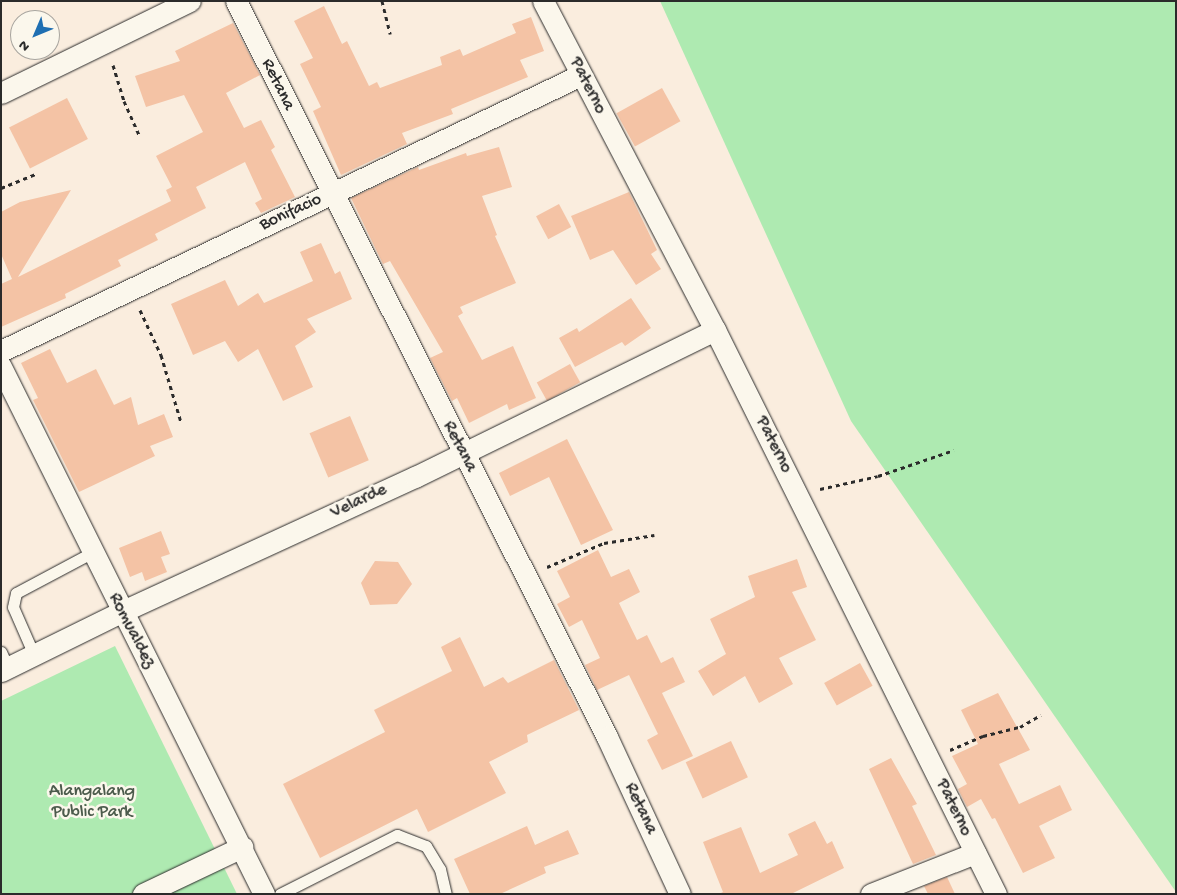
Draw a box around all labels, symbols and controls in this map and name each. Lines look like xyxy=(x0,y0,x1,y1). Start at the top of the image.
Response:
north arrow xyxy=(10,10,60,60)
text: N xyxy=(16,36,34,55)
street label: Paterno xyxy=(564,54,610,118)
street label: Retana xyxy=(255,56,299,114)
street label: Bonifacio xyxy=(257,189,325,237)
street label: Paterno xyxy=(750,413,796,477)
street label: Retana xyxy=(437,418,481,476)
street label: Velarde xyxy=(327,480,391,524)
street label: Romualdez xyxy=(103,590,159,672)
street label: Paterno xyxy=(930,776,976,840)
street label: Retana xyxy=(619,780,661,838)
park label: Alangalang Public Park xyxy=(49,782,135,824)

